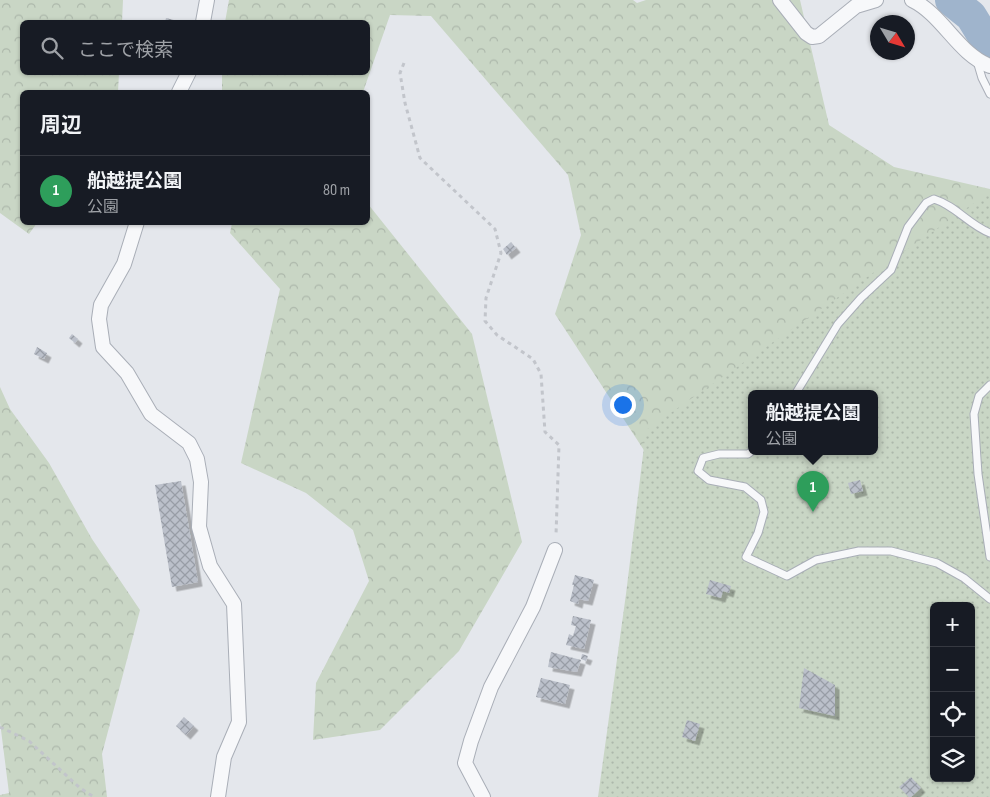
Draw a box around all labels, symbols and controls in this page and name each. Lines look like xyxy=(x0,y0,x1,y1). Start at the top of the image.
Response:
north arrow xyxy=(870,15,915,60)
search box xyxy=(20,20,370,75)
icon: search xyxy=(38,34,66,62)
text: ここで検索 xyxy=(78,39,173,62)
text: 周辺 xyxy=(40,113,82,138)
text: 船越提公園 xyxy=(87,170,182,193)
text: 1 xyxy=(53,181,59,200)
text: 80 m xyxy=(323,181,350,200)
text: 公園 xyxy=(87,198,119,217)
popup xyxy=(748,390,878,455)
your location xyxy=(610,392,636,418)
text: 船越提公園 xyxy=(765,402,861,425)
text: 公園 xyxy=(765,430,798,449)
pin: 1 xyxy=(797,471,829,512)
map controls xyxy=(930,602,975,782)
button: + xyxy=(930,602,975,647)
button: − xyxy=(930,647,975,692)
button: locate xyxy=(930,692,975,737)
button: layers xyxy=(930,737,975,782)

